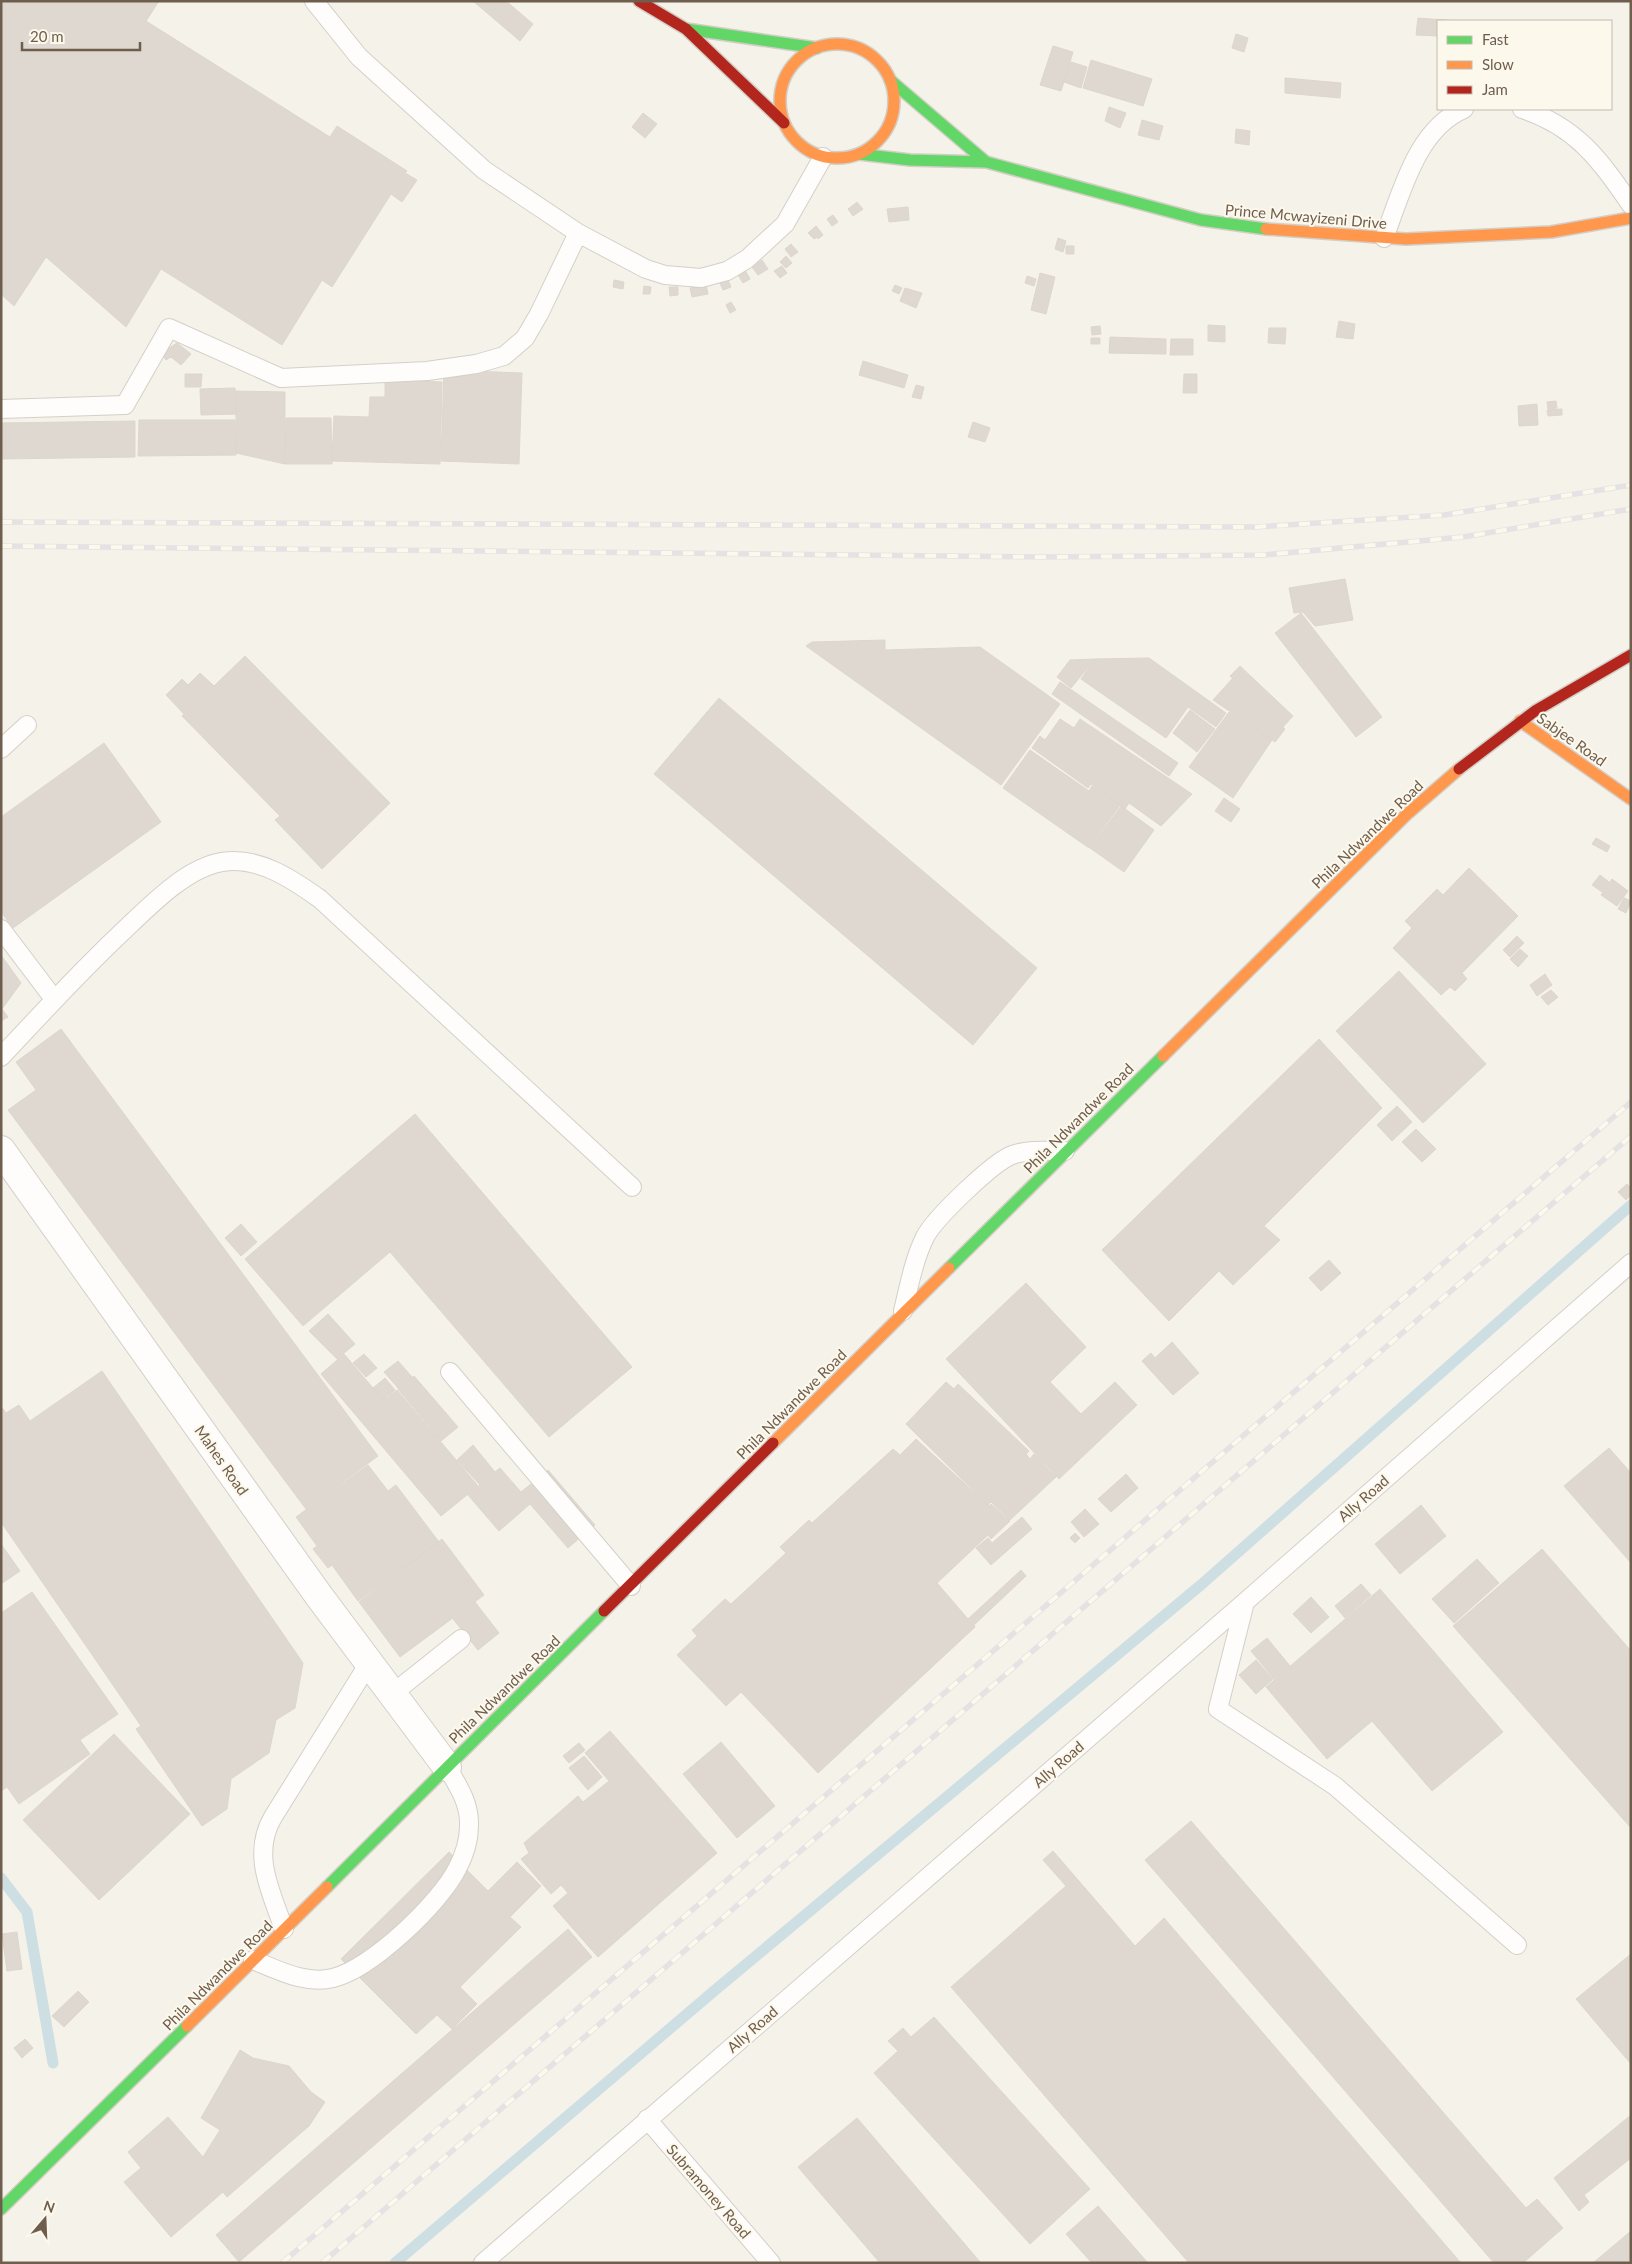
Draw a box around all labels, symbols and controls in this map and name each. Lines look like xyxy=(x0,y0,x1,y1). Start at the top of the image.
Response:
scale bar xyxy=(22,20,140,52)
legend xyxy=(1437,20,1612,110)
text: 20 m xyxy=(30,27,64,45)
text: Fast xyxy=(1482,30,1509,48)
text: Slow xyxy=(1482,55,1514,73)
text: Jam xyxy=(1482,80,1508,98)
street label: Prince Mcwayizeni Drive xyxy=(1224,200,1388,232)
street label: Sabjee Road xyxy=(1534,709,1610,769)
street label: Phila Ndwandwe Road xyxy=(1308,776,1426,892)
street label: Phila Ndwandwe Road xyxy=(1019,1059,1137,1177)
street label: Phila Ndwandwe Road xyxy=(732,1345,850,1463)
street label: Mahes Road xyxy=(191,1422,253,1498)
street label: Ally Road xyxy=(1334,1471,1392,1525)
street label: Phila Ndwandwe Road xyxy=(445,1631,563,1747)
street label: Ally Road xyxy=(1029,1737,1087,1791)
street label: Phila Ndwandwe Road xyxy=(158,1916,276,2034)
street label: Ally Road xyxy=(723,2002,781,2056)
street label: Subramoney Road xyxy=(663,2140,755,2242)
north arrow xyxy=(20,2194,70,2244)
text: N xyxy=(42,2196,57,2216)

